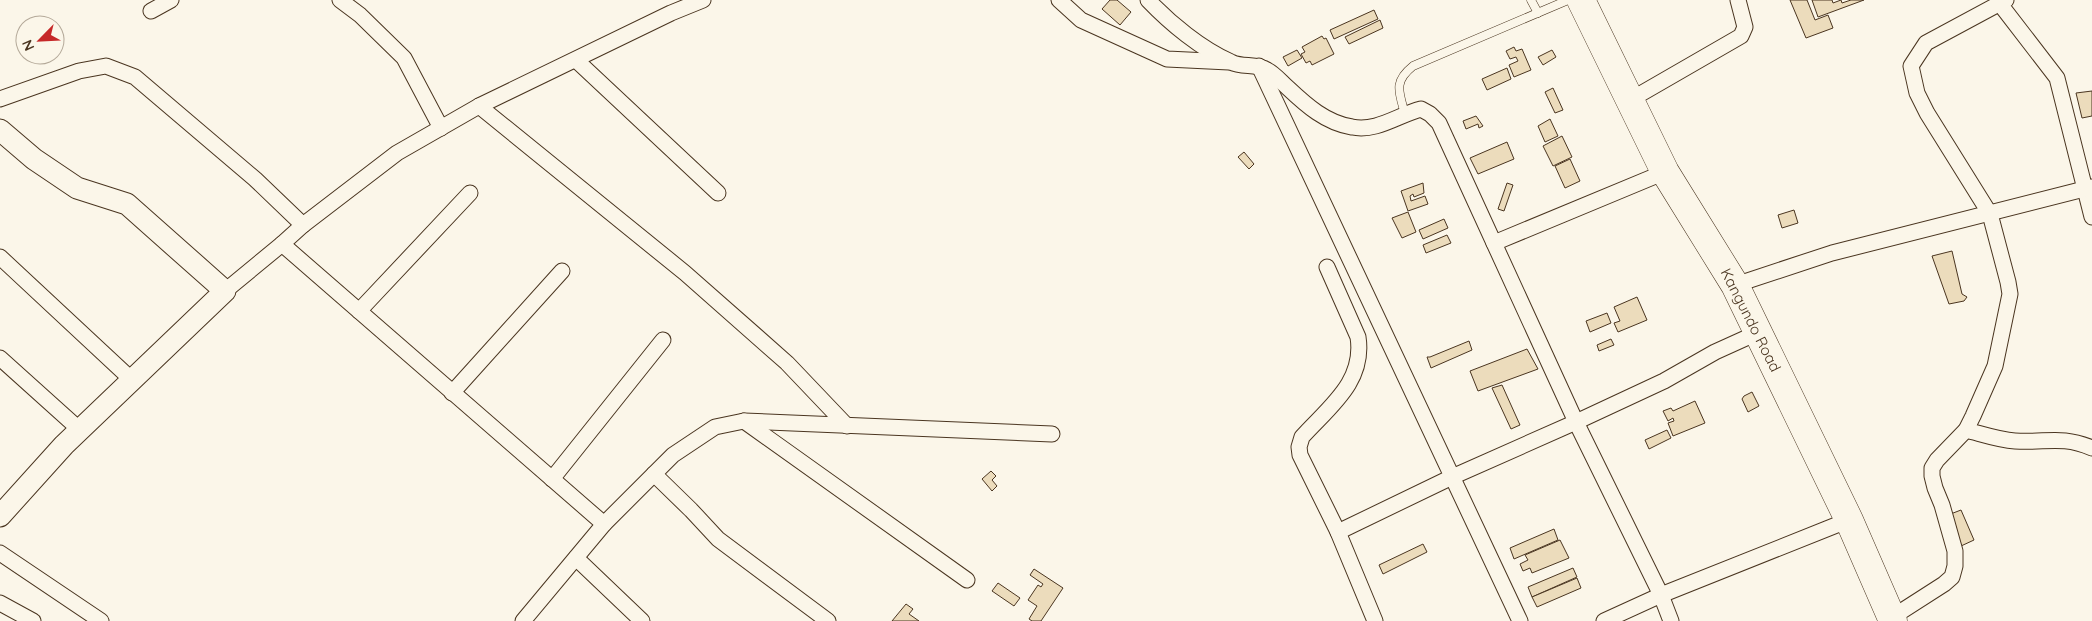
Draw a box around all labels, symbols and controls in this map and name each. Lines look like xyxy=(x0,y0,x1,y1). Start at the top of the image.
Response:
north arrow xyxy=(15,15,65,65)
text: N xyxy=(18,37,38,54)
street label: Kangundo Road xyxy=(1717,265,1785,375)

